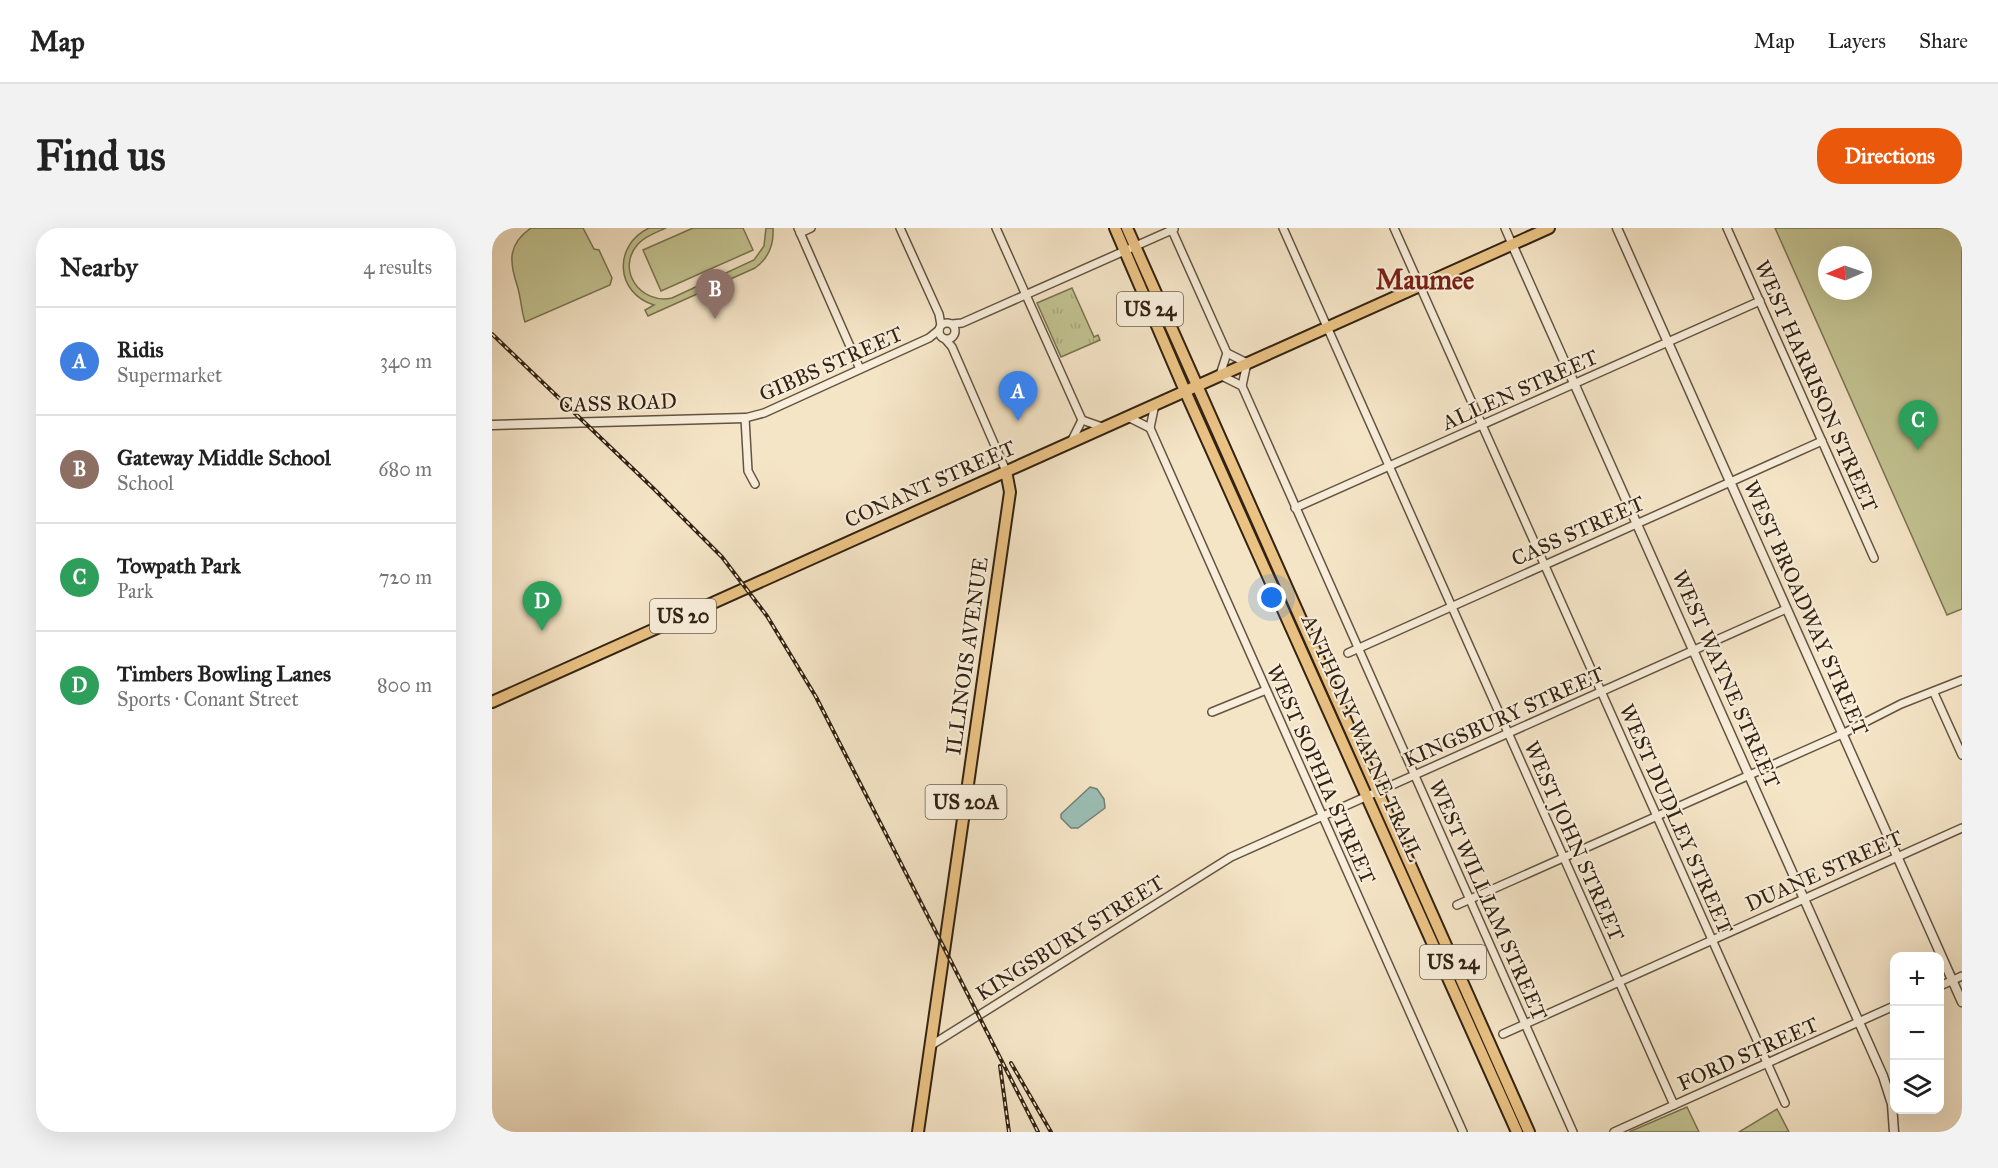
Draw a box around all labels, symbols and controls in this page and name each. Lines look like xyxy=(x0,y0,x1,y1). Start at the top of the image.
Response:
text: Map xyxy=(30,24,85,59)
text: Map xyxy=(1754,28,1795,54)
text: Layers xyxy=(1828,28,1886,54)
text: Share xyxy=(1919,28,1968,54)
button: Directions xyxy=(1817,128,1962,184)
text: Find us xyxy=(36,130,166,182)
north arrow xyxy=(1818,246,1872,300)
text: Nearby xyxy=(60,251,138,283)
text: 4 results xyxy=(363,255,432,279)
street label: WEST HARRISON STREET xyxy=(1749,256,1883,516)
district label: Maumee xyxy=(1376,263,1474,296)
pin: B xyxy=(696,270,734,319)
road number: US 24 xyxy=(1117,292,1183,326)
street label: GIBBS STREET xyxy=(755,321,907,407)
text: Ridis xyxy=(117,336,164,363)
street label: ALLEN STREET xyxy=(1437,344,1602,437)
text: A xyxy=(73,349,86,373)
text: 340 m xyxy=(380,349,432,373)
text: Supermarket xyxy=(117,363,222,387)
pin: A xyxy=(998,372,1038,421)
street label: CASS ROAD xyxy=(559,388,677,418)
pin: C xyxy=(1898,400,1938,450)
street label: CONANT STREET xyxy=(841,435,1019,533)
text: Gateway Middle School xyxy=(117,444,331,471)
text: B xyxy=(73,457,86,481)
text: 680 m xyxy=(378,457,432,481)
text: School xyxy=(117,471,174,495)
street label: WEST BROADWAY STREET xyxy=(1738,476,1874,740)
street label: CASS STREET xyxy=(1507,490,1649,572)
text: Towpath Park xyxy=(117,552,241,579)
street label: ILLINOIS AVENUE xyxy=(940,555,994,757)
text: C xyxy=(73,565,86,589)
text: 720 m xyxy=(379,565,432,589)
street label: WEST WAYNE STREET xyxy=(1666,566,1786,792)
text: Park xyxy=(117,579,153,603)
pin: D xyxy=(523,582,562,631)
your location xyxy=(1257,583,1286,612)
road number: US 20 xyxy=(650,599,716,633)
street label: ANTHONY WAYNE TRAIL xyxy=(1295,610,1428,866)
text: Timbers Bowling Lanes xyxy=(117,660,331,687)
street label: WEST SOPHIA STREET xyxy=(1261,660,1381,888)
street label: KINGSBURY STREET xyxy=(1400,661,1608,773)
text: D xyxy=(72,673,87,697)
text: 800 m xyxy=(377,673,432,697)
text: Sports · Conant Street xyxy=(117,687,298,711)
street label: WEST DUDLEY STREET xyxy=(1613,700,1739,938)
street label: WEST JOHN STREET xyxy=(1518,737,1630,945)
street label: WEST WILLIAM STREET xyxy=(1423,776,1553,1024)
road number: US 20A xyxy=(926,785,1006,819)
street label: DUANE STREET xyxy=(1741,825,1907,917)
street label: KINGSBURY STREET xyxy=(971,869,1169,1007)
road number: US 24 xyxy=(1420,945,1486,979)
map controls xyxy=(1890,952,1944,1114)
button: + xyxy=(1890,952,1944,1006)
button: − xyxy=(1890,1006,1944,1060)
street label: FORD STREET xyxy=(1674,1011,1822,1097)
button: layers xyxy=(1890,1060,1944,1114)

